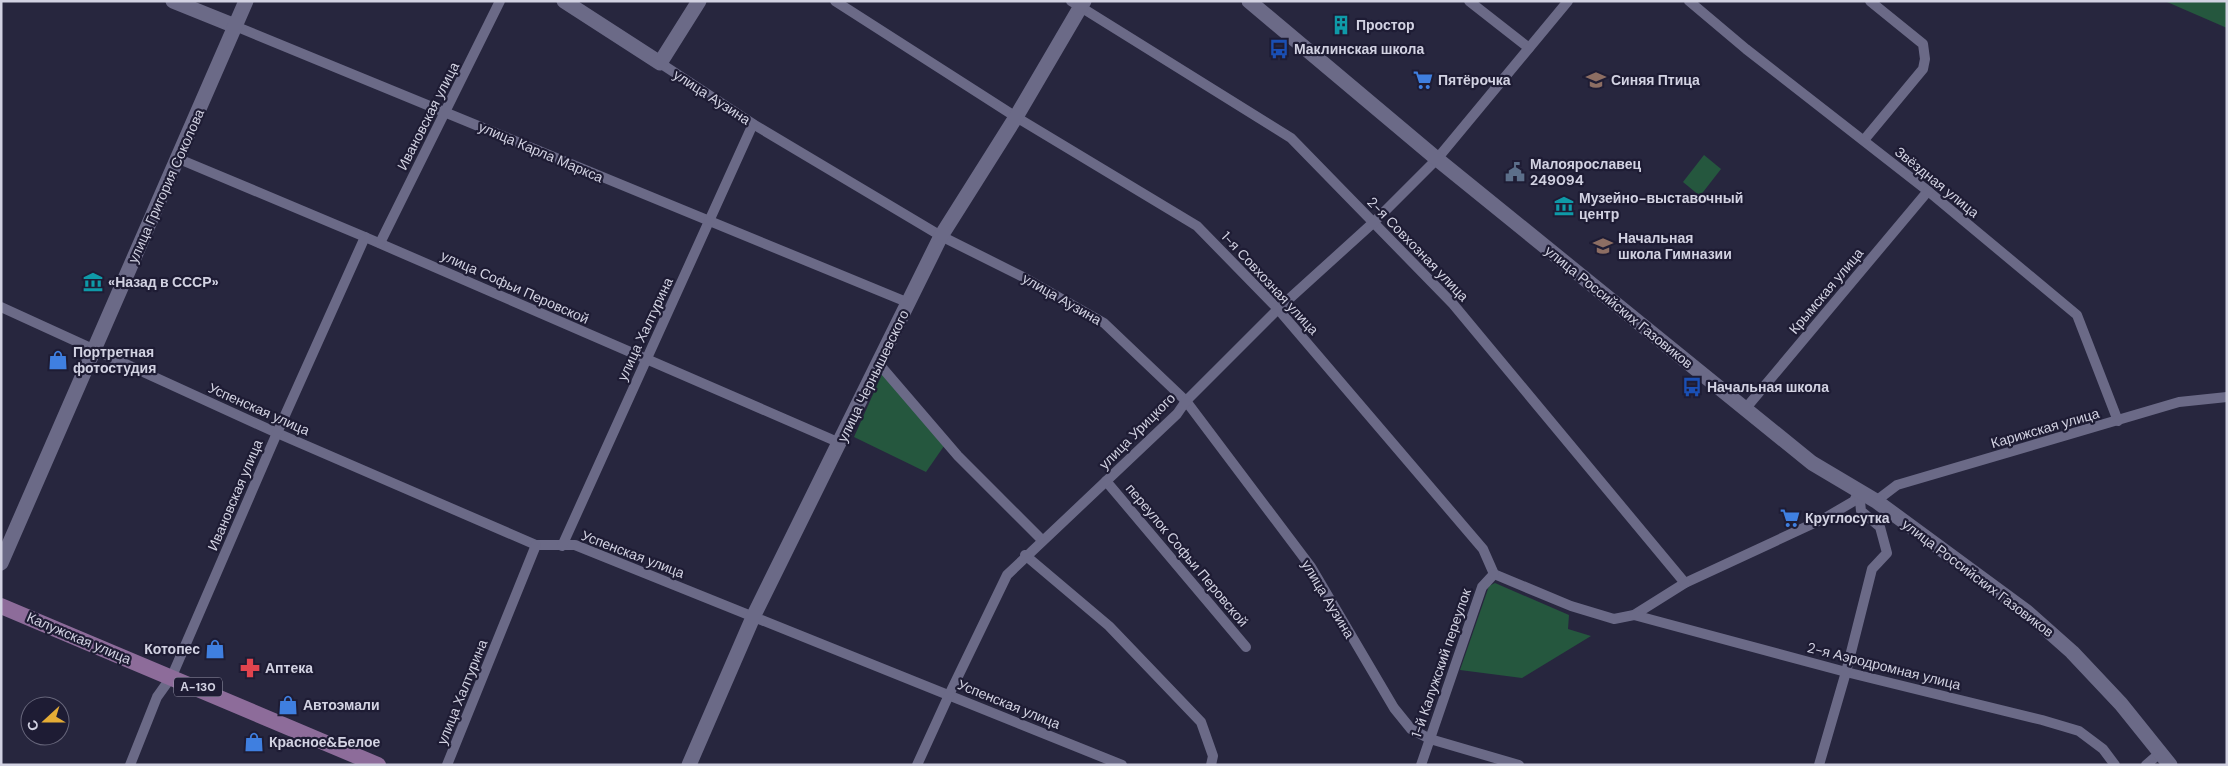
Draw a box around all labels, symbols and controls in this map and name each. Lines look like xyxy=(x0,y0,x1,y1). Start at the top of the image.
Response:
building icon: Простор xyxy=(1330,14,1352,36)
place label: Простор xyxy=(1356,16,1415,34)
bus stop icon: Маклинская школа xyxy=(1268,38,1290,60)
place label: Маклинская школа xyxy=(1294,40,1424,58)
street label: Ивановская улица xyxy=(393,59,463,173)
street label: улица Аузина xyxy=(670,65,754,129)
supermarket icon: Пятёрочка xyxy=(1412,69,1434,91)
school or university icon: Синяя Птица xyxy=(1585,69,1607,91)
place label: Пятёрочка xyxy=(1438,71,1511,89)
place label: Синяя Птица xyxy=(1611,71,1700,89)
street label: улица Григория Соколова xyxy=(124,106,208,266)
street label: улица Карла Маркса xyxy=(476,118,606,186)
street label: Звёздная улица xyxy=(1891,143,1983,222)
place label: Малоярославец 249094 xyxy=(1530,155,1641,189)
public building icon: Малоярославец 249094 xyxy=(1504,161,1526,183)
place label: Музейно-выставочный центр xyxy=(1579,189,1743,223)
street label: 2-я Совхозная улица xyxy=(1363,193,1473,305)
museum icon: Музейно-выставочный центр xyxy=(1553,195,1575,217)
street label: 1-я Совхозная улица xyxy=(1217,228,1323,339)
place label: Начальная школа Гимназии xyxy=(1618,229,1732,263)
school or university icon: Начальная школа Гимназии xyxy=(1592,235,1614,257)
street label: улица Российских Газовиков xyxy=(1541,242,1697,372)
street label: Крымская улица xyxy=(1785,244,1867,338)
street label: улица Софьи Перовской xyxy=(438,246,592,328)
street label: улица Аузина xyxy=(1019,269,1105,329)
museum icon: «Назад в СССР» xyxy=(82,271,104,293)
place label: «Назад в СССР» xyxy=(108,273,219,291)
street label: улица Халтурина xyxy=(613,274,677,384)
street label: улица Чернышевского xyxy=(833,307,913,445)
place label: Портретная фотостудия xyxy=(73,343,156,377)
shop icon: Портретная фотостудия xyxy=(47,349,69,371)
bus stop icon: Начальная школа xyxy=(1681,376,1703,398)
place label: Начальная школа xyxy=(1707,378,1829,396)
street label: Успенская улица xyxy=(206,379,313,439)
street label: улица Урицкого xyxy=(1095,389,1179,473)
street label: Карижская улица xyxy=(1989,404,2101,452)
street label: Ивановская улица xyxy=(203,437,267,553)
street label: переулок Софьи Перовской xyxy=(1122,480,1252,630)
supermarket icon: Круглосутка xyxy=(1779,507,1801,529)
place label: Круглосутка xyxy=(1805,509,1890,527)
street label: улица Российских Газовиков xyxy=(1899,515,2057,641)
street label: Успенская улица xyxy=(579,526,687,582)
street label: улица Аузина xyxy=(1298,557,1359,642)
street label: 1-й Калужский переулок xyxy=(1407,585,1475,740)
street label: Калужская улица xyxy=(24,608,134,668)
street label: улица Халтурина xyxy=(433,636,491,747)
shop icon: Котопес xyxy=(204,638,226,660)
street label: 2-я Аэродромная улица xyxy=(1805,638,1963,694)
place label: Котопес xyxy=(144,640,200,658)
pharmacy icon: Аптека xyxy=(239,657,261,679)
place label: Аптека xyxy=(265,659,313,677)
street label: Успенская улица xyxy=(955,675,1063,733)
road number: А-130 xyxy=(174,678,222,696)
shop icon: Автоэмали xyxy=(277,694,299,716)
north arrow xyxy=(20,696,70,746)
place label: Автоэмали xyxy=(303,696,380,714)
text: С xyxy=(23,718,43,734)
shop icon: Красное&Белое xyxy=(243,731,265,753)
place label: Красное&Белое xyxy=(269,733,381,751)

